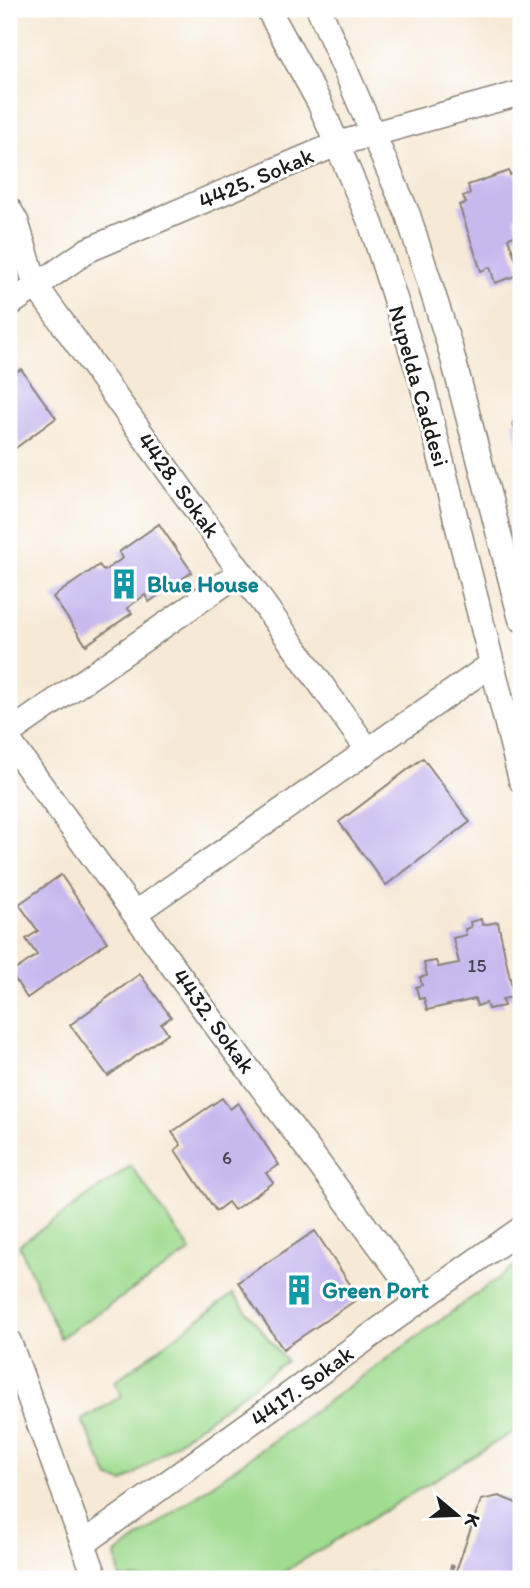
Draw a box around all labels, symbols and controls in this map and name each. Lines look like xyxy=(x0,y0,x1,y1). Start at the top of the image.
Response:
street label: 4425. Sokak xyxy=(194,141,318,215)
street label: Nupelda Caddesi xyxy=(383,302,455,470)
street label: 4428. Sokak xyxy=(132,427,227,543)
building icon: Blue House xyxy=(107,567,141,601)
place label: Blue House xyxy=(147,570,259,598)
house number: 15 xyxy=(468,954,486,977)
street label: 4432. Sokak xyxy=(167,963,262,1079)
house number: 6 xyxy=(222,1146,232,1169)
building icon: Green Port xyxy=(282,1273,316,1307)
place label: Green Port xyxy=(322,1276,429,1304)
street label: 4417. Sokak xyxy=(245,1339,359,1433)
north arrow xyxy=(421,1480,491,1550)
text: K xyxy=(459,1511,485,1531)

